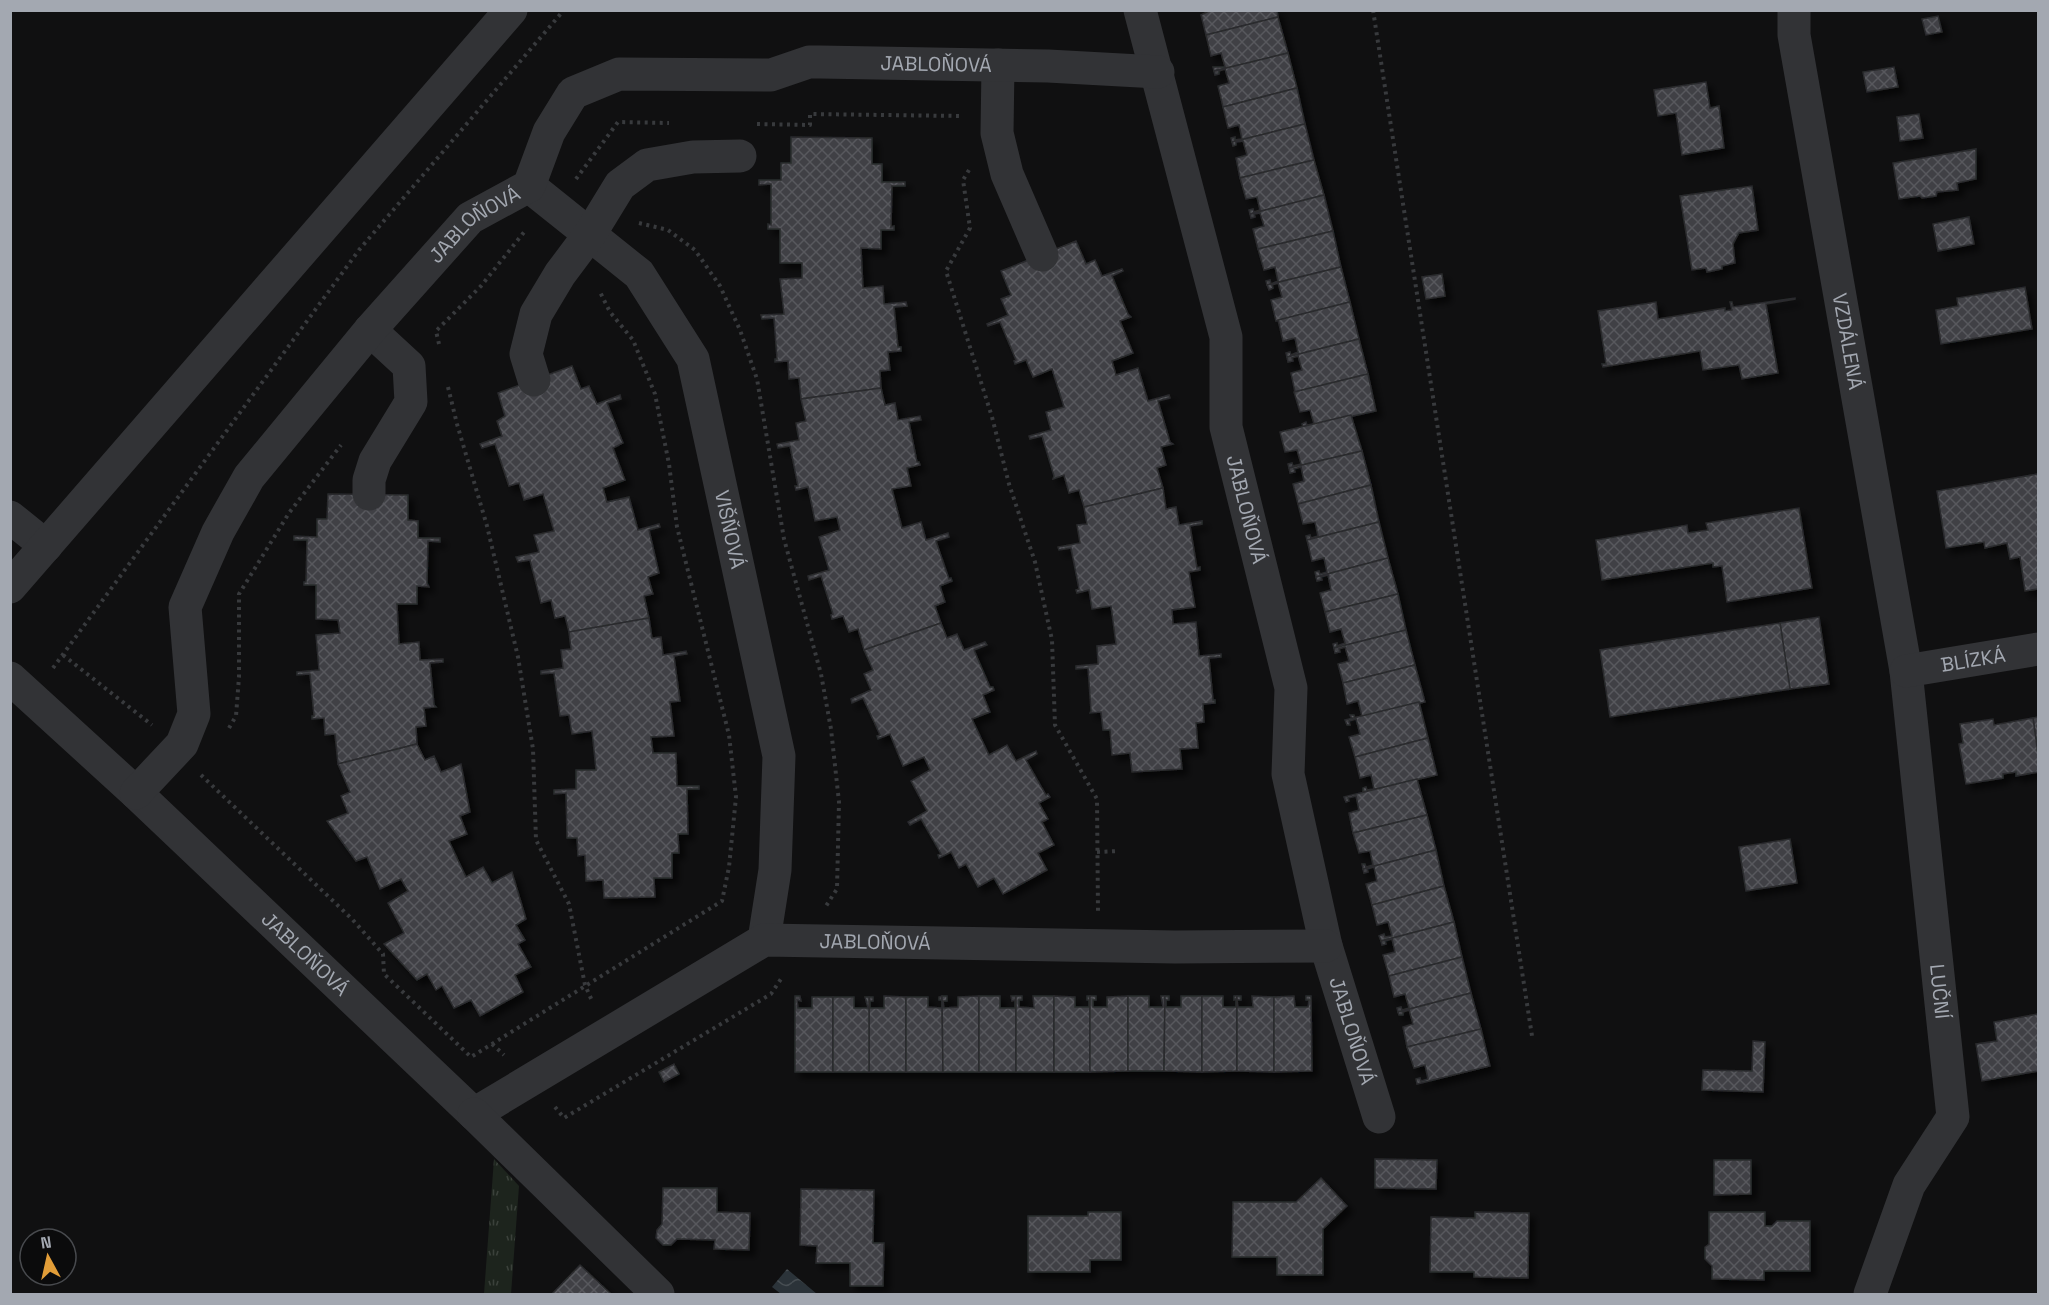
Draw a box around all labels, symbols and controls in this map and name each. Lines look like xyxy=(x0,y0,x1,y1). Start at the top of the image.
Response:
street label: JABLOŇOVÁ xyxy=(880,50,992,78)
street label: JABLOŇOVÁ xyxy=(423,180,525,269)
street label: VZDÁLENÁ xyxy=(1827,291,1869,392)
street label: JABLOŇOVÁ xyxy=(1220,452,1273,567)
street label: VIŠŇOVÁ xyxy=(709,488,751,572)
street label: BLÍZKÁ xyxy=(1939,642,2008,678)
street label: JABLOŇOVÁ xyxy=(256,906,355,1002)
street label: JABLOŇOVÁ xyxy=(819,928,931,956)
street label: LUČNÍ xyxy=(1924,963,1956,1020)
street label: JABLOŇOVÁ xyxy=(1323,974,1381,1088)
north arrow xyxy=(18,1227,78,1287)
text: N xyxy=(39,1231,53,1254)

